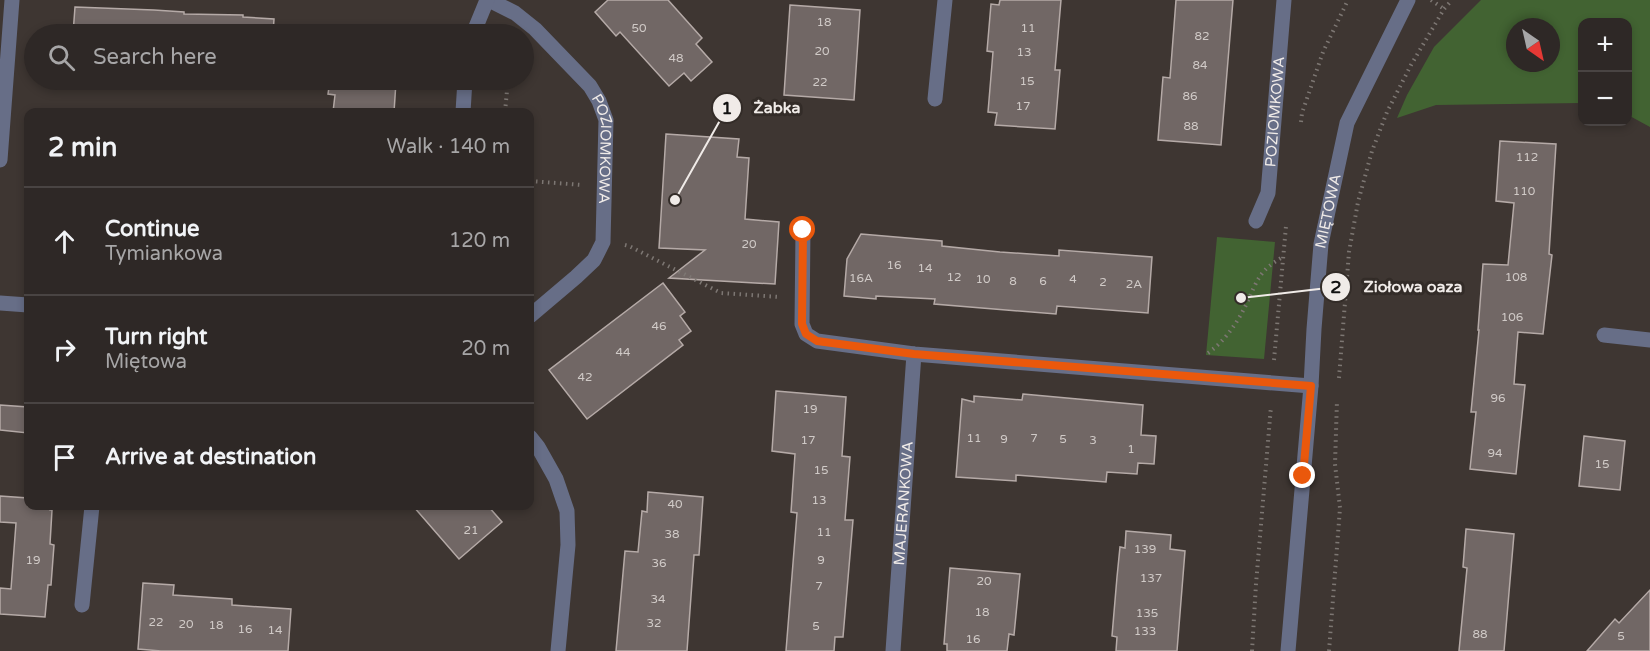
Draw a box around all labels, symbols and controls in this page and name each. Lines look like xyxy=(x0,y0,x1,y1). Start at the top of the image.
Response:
house number: 18 xyxy=(816,15,832,29)
north arrow xyxy=(1506,18,1560,72)
map controls xyxy=(1578,18,1632,126)
button: + xyxy=(1578,18,1632,72)
house number: 50 xyxy=(631,21,647,35)
house number: 11 xyxy=(1020,21,1036,35)
search box xyxy=(24,24,534,90)
house number: 82 xyxy=(1194,29,1210,43)
icon: search xyxy=(45,41,78,74)
text: Search here xyxy=(93,44,217,70)
house number: 20 xyxy=(814,44,830,58)
house number: 13 xyxy=(1016,45,1032,59)
house number: 48 xyxy=(668,51,684,65)
street label: POZIOMKOWA xyxy=(1261,56,1288,168)
house number: 84 xyxy=(1192,58,1208,72)
button: − xyxy=(1578,72,1632,126)
house number: 15 xyxy=(1019,74,1035,88)
house number: 22 xyxy=(812,75,828,89)
house number: 86 xyxy=(1182,89,1198,103)
street label: POZIOMKOWA xyxy=(588,90,616,204)
callout: Żabka xyxy=(712,91,813,125)
text: 1 xyxy=(721,97,733,119)
text: Żabka xyxy=(754,98,800,118)
house number: 17 xyxy=(1015,99,1031,113)
house number: 88 xyxy=(1183,119,1199,133)
text: 2 min xyxy=(48,132,117,163)
text: Walk · 140 m xyxy=(387,135,510,159)
house number: 112 xyxy=(1516,150,1538,164)
street label: MIĘTOWA xyxy=(1311,172,1345,250)
house number: 110 xyxy=(1513,184,1536,198)
text: Continue xyxy=(105,216,200,242)
route start xyxy=(789,216,815,242)
icon: ahead xyxy=(48,225,81,258)
text: 120 m xyxy=(449,229,510,253)
house number: 20 xyxy=(741,237,757,251)
text: Tymiankowa xyxy=(105,242,223,266)
house number: 16 xyxy=(886,258,902,272)
house number: 14 xyxy=(917,261,933,275)
house number: 12 xyxy=(946,270,962,284)
callout: Ziołowa oaza xyxy=(1321,270,1474,304)
house number: 108 xyxy=(1505,270,1527,284)
house number: 16A xyxy=(849,271,873,285)
house number: 10 xyxy=(975,272,991,286)
house number: 4 xyxy=(1069,272,1077,286)
house number: 8 xyxy=(1009,274,1017,288)
house number: 6 xyxy=(1039,274,1047,288)
house number: 2 xyxy=(1099,275,1107,289)
text: 2 xyxy=(1330,276,1342,298)
house number: 2A xyxy=(1126,277,1142,291)
text: Ziołowa oaza xyxy=(1363,277,1463,297)
house number: 106 xyxy=(1501,310,1523,324)
house number: 46 xyxy=(651,319,667,333)
text: Turn right xyxy=(105,324,207,350)
icon: right xyxy=(48,333,81,366)
text: 20 m xyxy=(461,337,510,361)
house number: 44 xyxy=(615,345,631,359)
text: Miętowa xyxy=(105,350,187,374)
house number: 42 xyxy=(577,370,593,384)
house number: 96 xyxy=(1490,391,1506,405)
house number: 19 xyxy=(802,402,818,416)
house number: 11 xyxy=(966,431,982,445)
house number: 7 xyxy=(1030,431,1038,445)
house number: 9 xyxy=(1000,432,1008,446)
house number: 5 xyxy=(1059,432,1067,446)
house number: 17 xyxy=(800,433,816,447)
house number: 3 xyxy=(1089,433,1097,447)
icon: arrive xyxy=(48,441,81,474)
street label: MAJERANKOWA xyxy=(890,441,917,566)
house number: 1 xyxy=(1127,442,1135,456)
text: Arrive at destination xyxy=(105,444,316,470)
house number: 94 xyxy=(1487,446,1503,460)
house number: 15 xyxy=(1594,457,1610,471)
route end xyxy=(1289,462,1315,488)
house number: 15 xyxy=(813,463,829,477)
house number: 13 xyxy=(811,493,827,507)
house number: 40 xyxy=(667,497,683,511)
house number: 21 xyxy=(463,523,479,537)
house number: 11 xyxy=(816,525,832,539)
house number: 38 xyxy=(664,527,680,541)
house number: 139 xyxy=(1134,542,1156,556)
house number: 19 xyxy=(25,553,41,567)
house number: 9 xyxy=(817,553,825,567)
house number: 36 xyxy=(651,556,667,570)
house number: 137 xyxy=(1140,571,1162,585)
house number: 20 xyxy=(976,574,992,588)
house number: 7 xyxy=(815,579,823,593)
house number: 34 xyxy=(650,592,666,606)
house number: 18 xyxy=(974,605,990,619)
house number: 135 xyxy=(1136,606,1158,620)
house number: 22 xyxy=(148,615,164,629)
house number: 32 xyxy=(646,616,662,630)
house number: 20 xyxy=(178,617,194,631)
house number: 18 xyxy=(208,618,224,632)
house number: 5 xyxy=(812,619,820,633)
house number: 16 xyxy=(237,622,253,636)
house number: 14 xyxy=(267,623,283,637)
house number: 133 xyxy=(1134,624,1156,638)
house number: 88 xyxy=(1472,627,1488,641)
house number: 5 xyxy=(1617,629,1625,643)
house number: 16 xyxy=(965,632,981,646)

